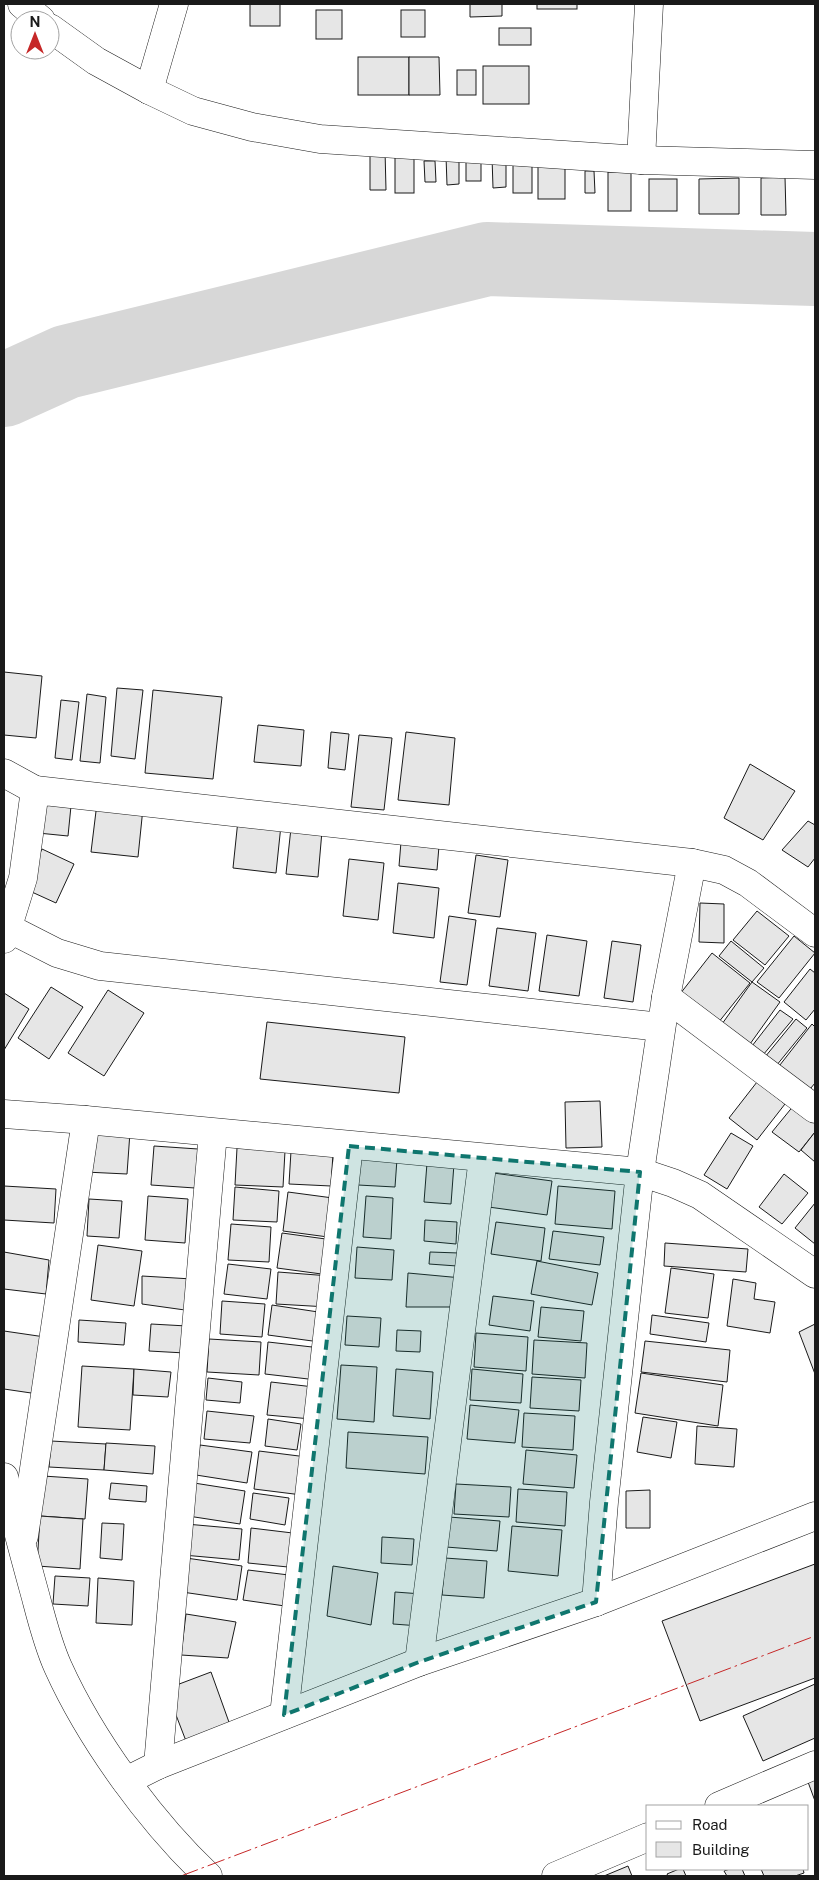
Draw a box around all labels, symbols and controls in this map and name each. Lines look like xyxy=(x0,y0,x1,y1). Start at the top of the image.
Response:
north arrow xyxy=(10,10,60,60)
text: N xyxy=(30,14,40,30)
legend xyxy=(646,1805,809,1870)
text: Road xyxy=(692,1816,728,1833)
text: Building xyxy=(692,1841,750,1858)

